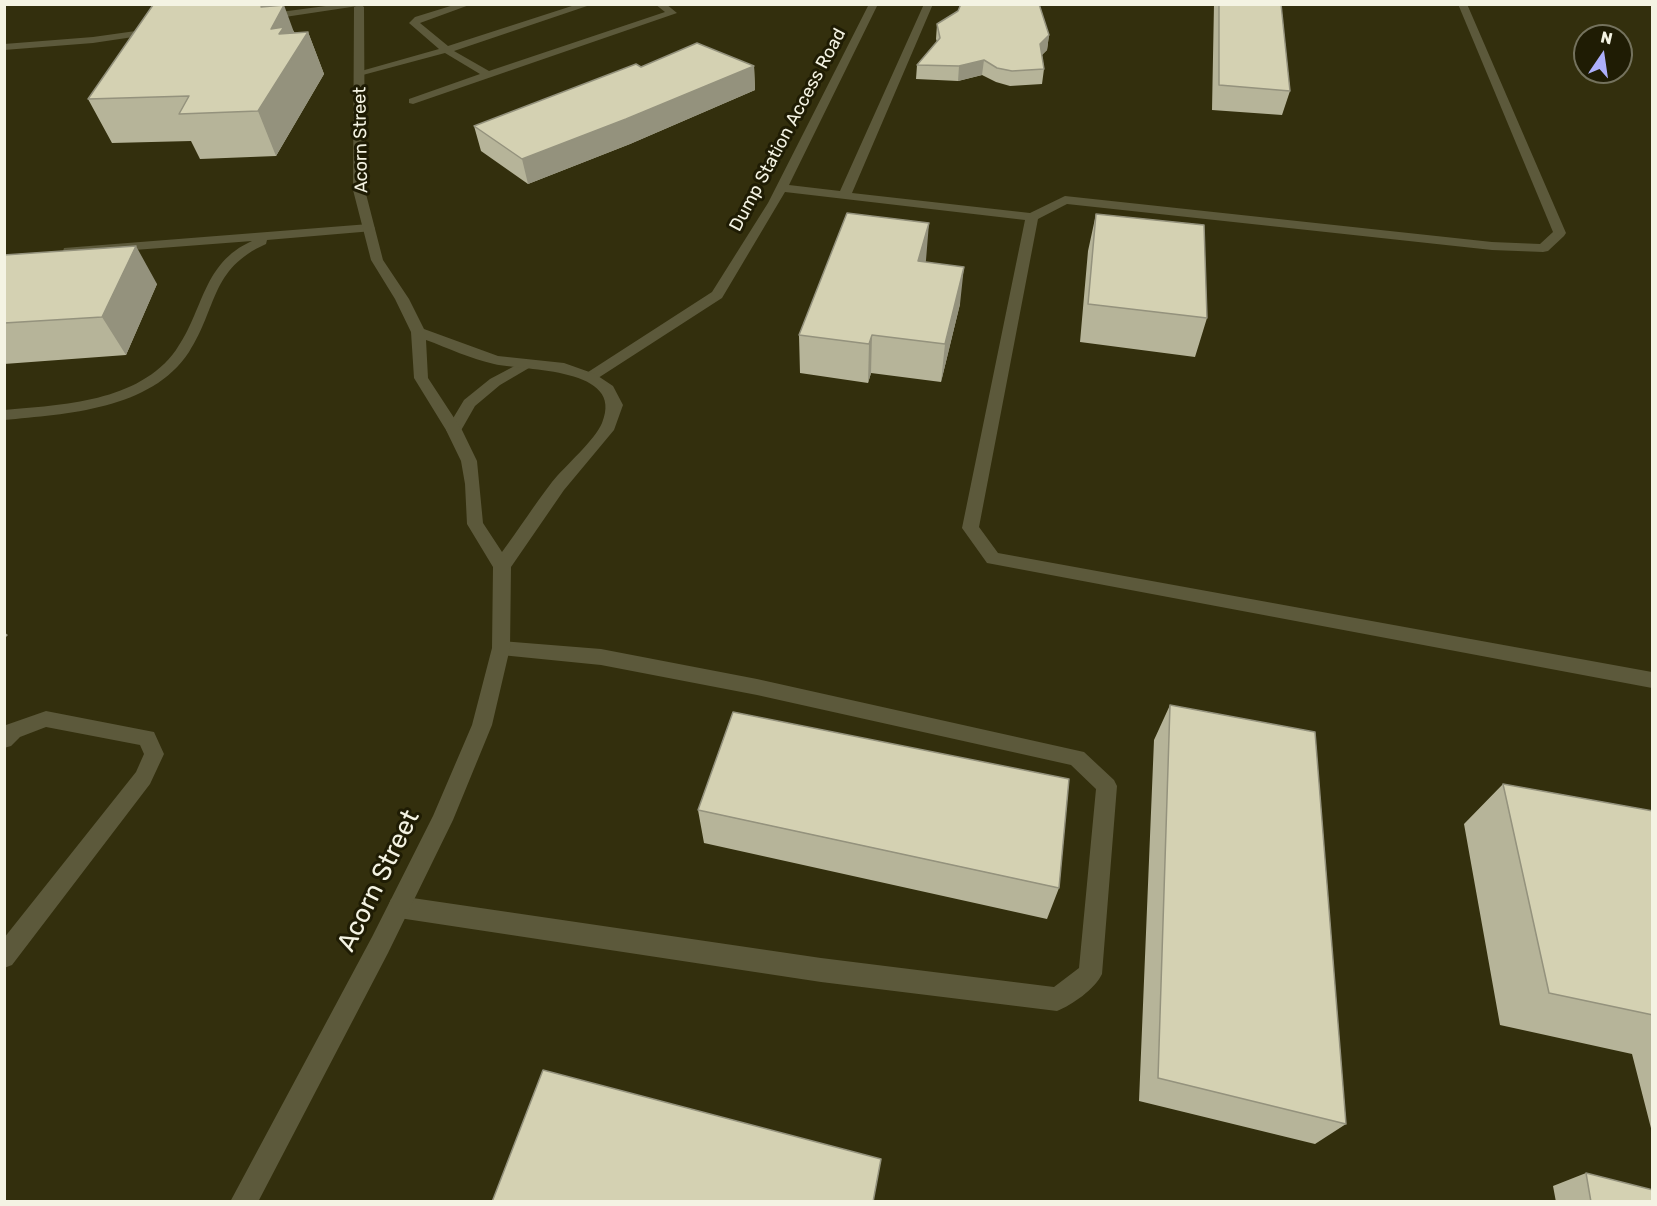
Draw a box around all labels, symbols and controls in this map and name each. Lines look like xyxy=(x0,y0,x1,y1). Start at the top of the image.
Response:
north arrow xyxy=(1573,24,1633,84)
street label: Dump Station Access Road xyxy=(725,25,851,235)
text: N xyxy=(1599,27,1614,48)
street label: Acorn Street xyxy=(349,87,373,193)
street label: Acorn Street xyxy=(331,805,427,957)

